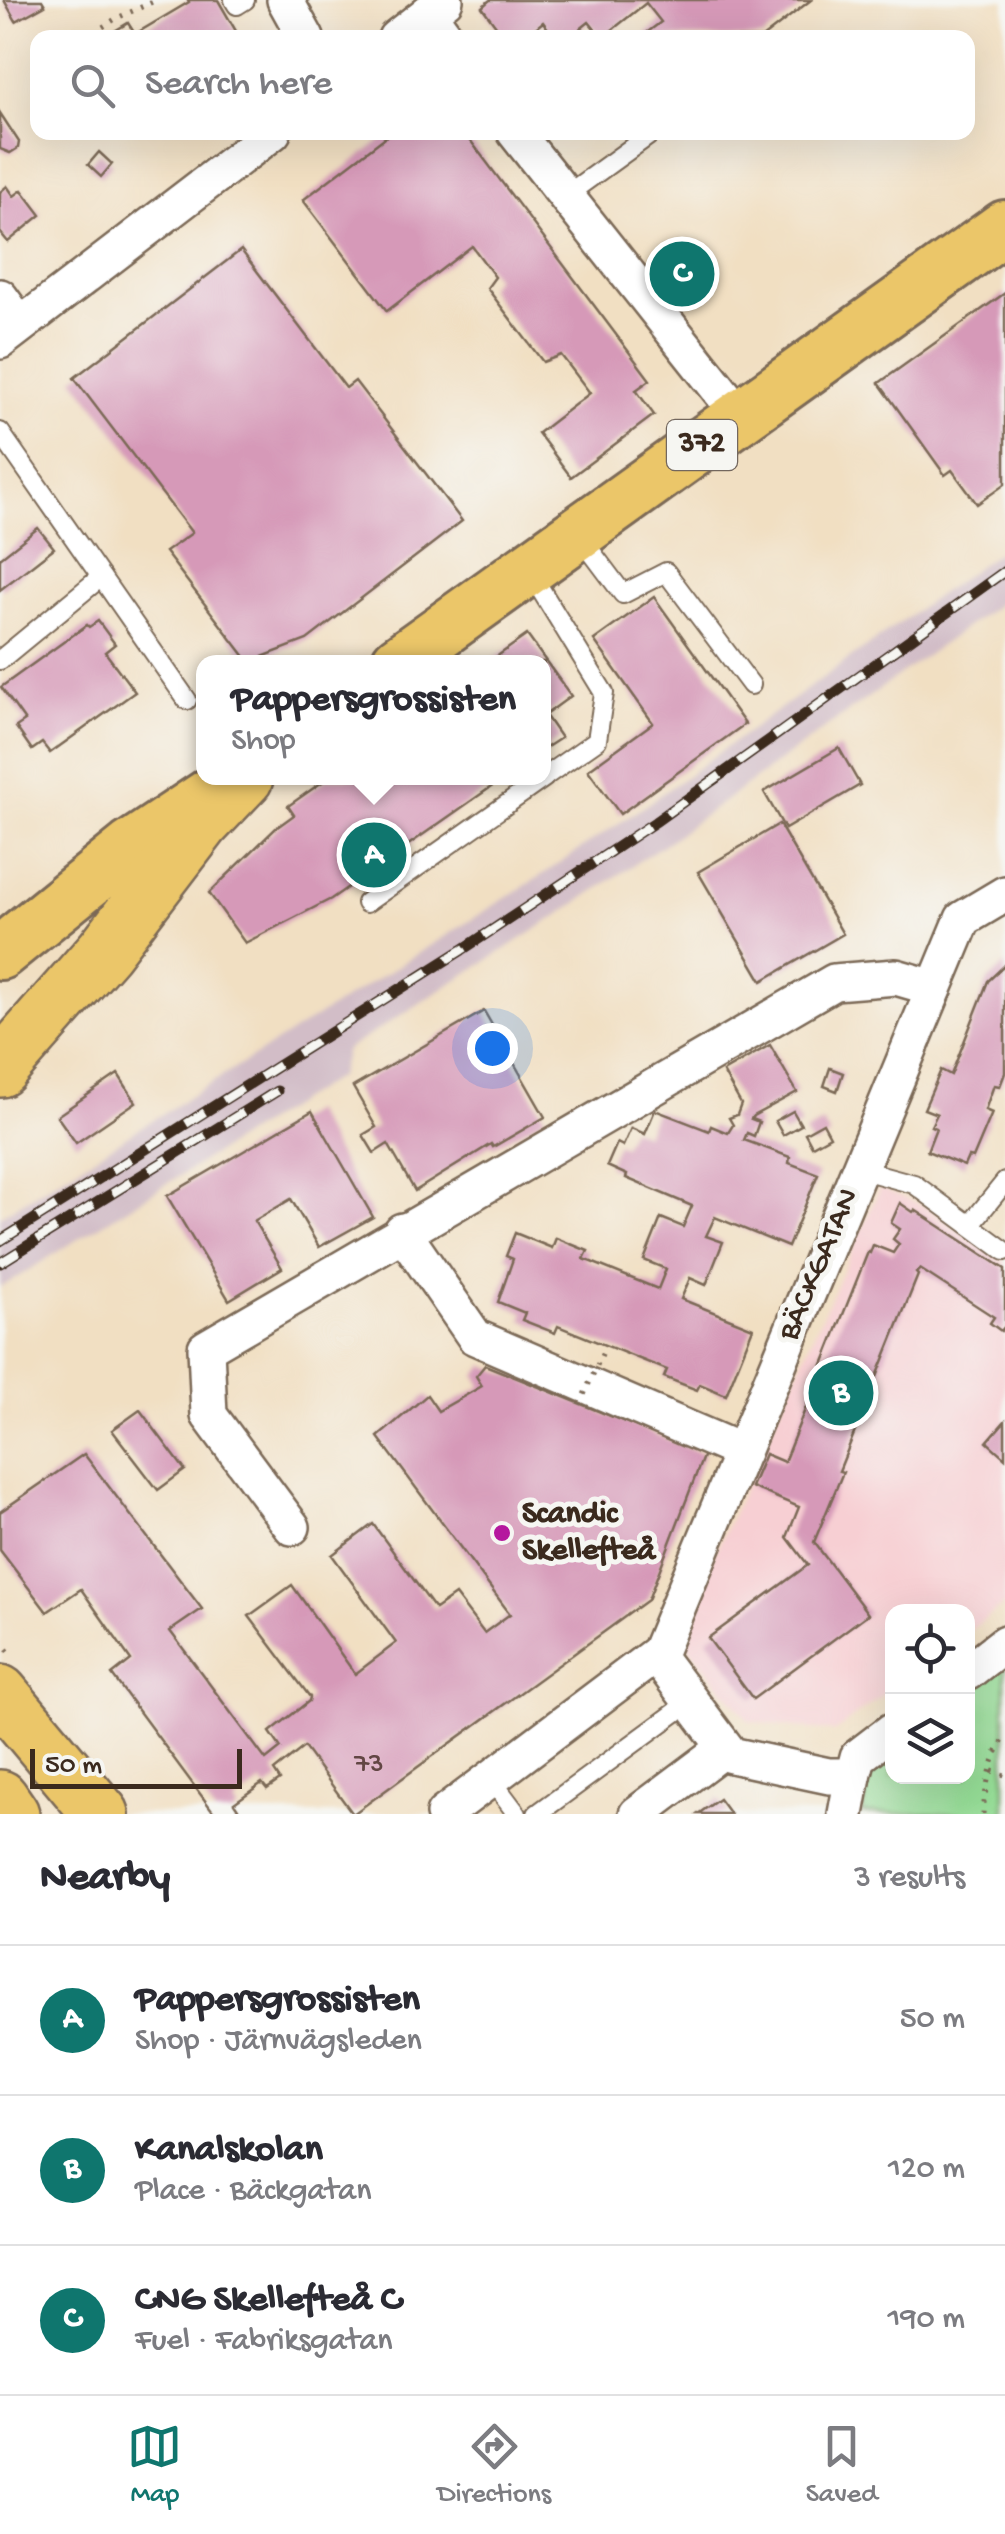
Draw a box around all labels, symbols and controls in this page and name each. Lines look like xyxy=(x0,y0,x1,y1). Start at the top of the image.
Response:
search box xyxy=(30,30,975,140)
icon: search xyxy=(65,58,120,113)
text: Search here xyxy=(145,63,332,107)
pin: C xyxy=(650,236,714,312)
road number: 372 xyxy=(667,420,737,470)
popup xyxy=(196,655,551,785)
text: Pappersgrossisten xyxy=(231,679,516,723)
text: Shop xyxy=(231,723,296,761)
pin: A xyxy=(342,818,406,892)
your location xyxy=(467,1023,518,1074)
street label: BÄCKGATAN xyxy=(771,1183,869,1348)
pin: B xyxy=(808,1356,874,1430)
place label: Scandic Skellefteå xyxy=(522,1496,658,1571)
marker: Scandic Skellefteå xyxy=(491,1522,513,1544)
map controls xyxy=(885,1604,975,1784)
button: locate xyxy=(885,1604,975,1694)
button: layers xyxy=(885,1694,975,1784)
scale bar xyxy=(30,1744,242,1788)
house number: 73 xyxy=(353,1749,384,1782)
text: 50 m xyxy=(45,1750,102,1783)
text: Nearby xyxy=(40,1855,170,1904)
text: 3 results xyxy=(854,1860,965,1898)
text: Pappersgrossisten xyxy=(135,1979,420,2023)
text: A xyxy=(63,2001,82,2039)
text: 50 m xyxy=(900,2001,965,2039)
text: Shop · Järnvägsleden xyxy=(135,2023,422,2061)
text: Kanalskolan xyxy=(135,2129,323,2173)
text: B xyxy=(64,2151,81,2189)
text: 120 m xyxy=(888,2151,965,2189)
text: Place · Bäckgatan xyxy=(135,2173,371,2211)
text: CNG Skellefteå C xyxy=(135,2279,401,2323)
text: C xyxy=(64,2301,81,2339)
text: 190 m xyxy=(888,2301,965,2339)
text: Fuel · Fabriksgatan xyxy=(135,2323,393,2361)
tab: Map xyxy=(127,2419,182,2512)
tab: Directions xyxy=(437,2419,551,2512)
tab: Saved xyxy=(806,2419,878,2512)

